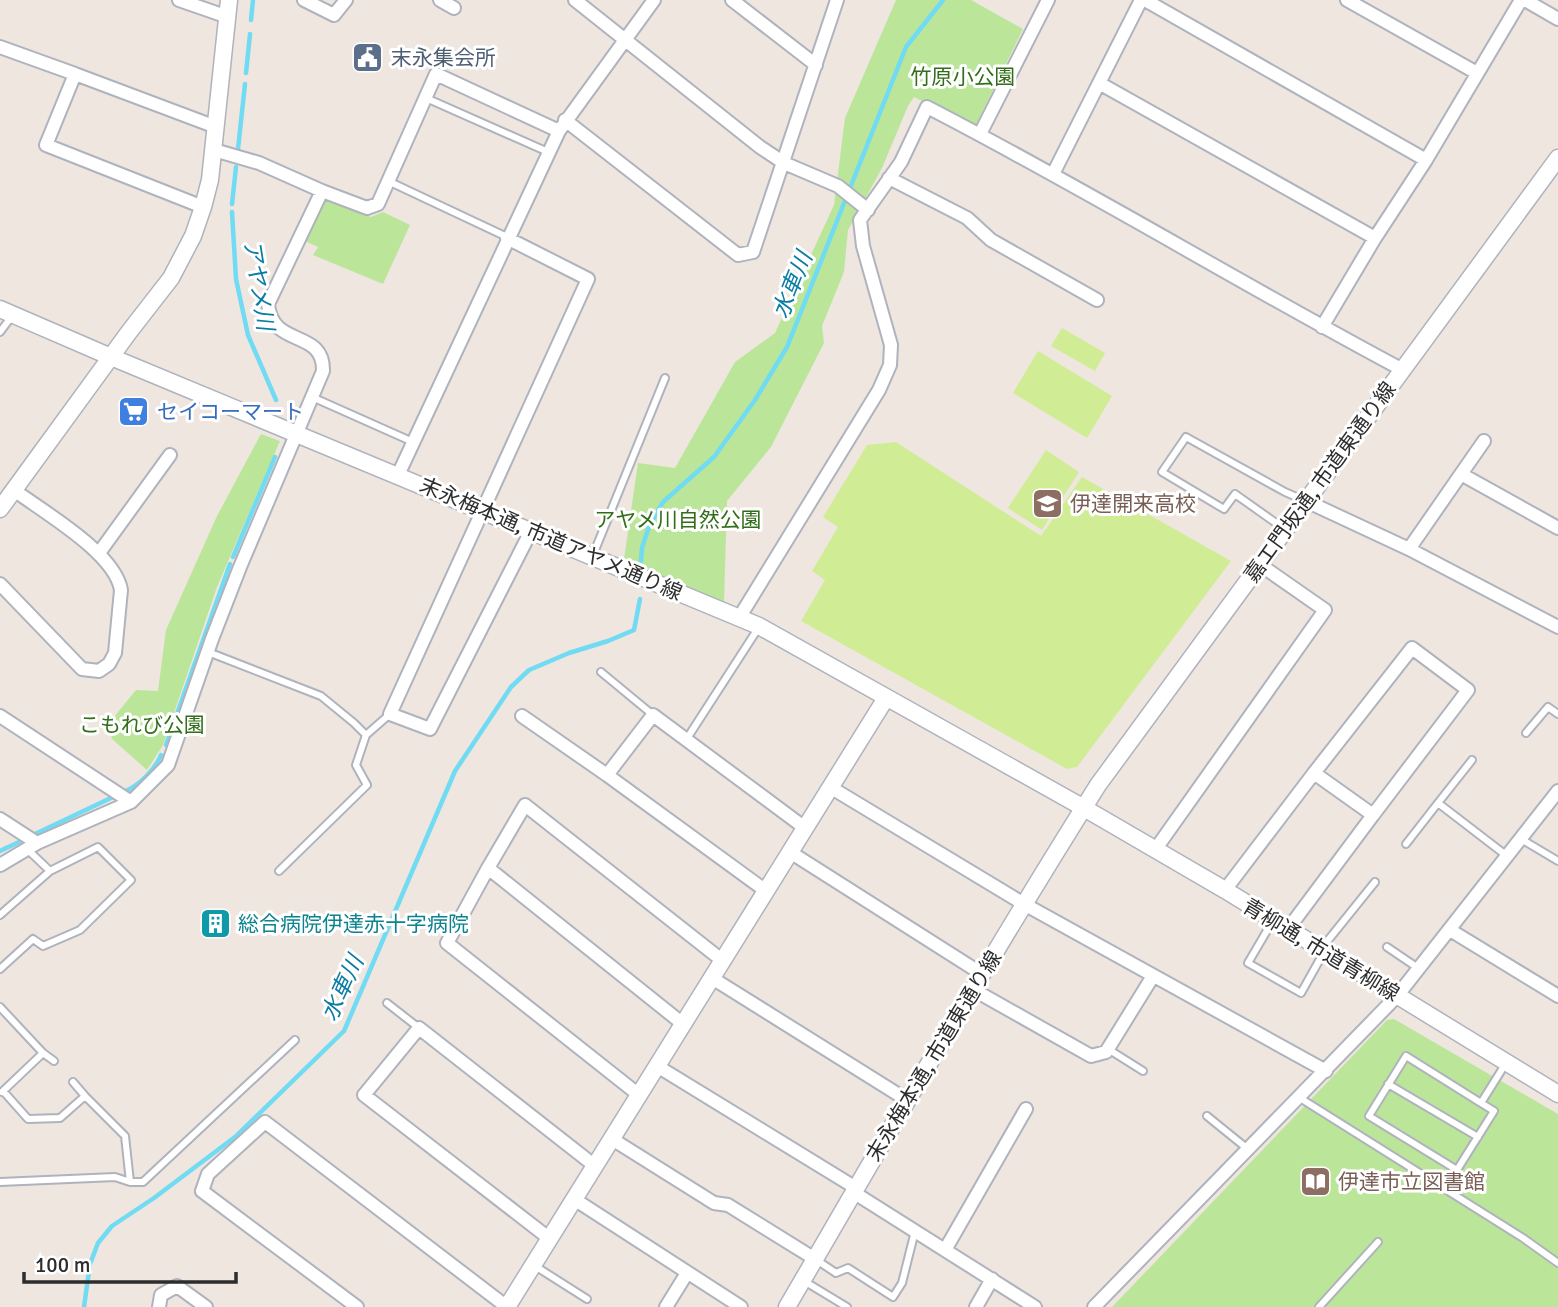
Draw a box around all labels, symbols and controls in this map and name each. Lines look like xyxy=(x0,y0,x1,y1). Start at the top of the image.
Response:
public building icon: 末永集会所 xyxy=(351,41,385,75)
place label: 末永集会所 xyxy=(391,45,496,71)
park label: 竹原小公園 xyxy=(911,64,1016,90)
water label: アヤメ川 xyxy=(237,238,280,336)
water label: 水車川 xyxy=(766,245,820,323)
street label: 嘉エ門坂通, 市道東通り線 xyxy=(1239,377,1401,587)
supermarket icon: セイコーマート xyxy=(117,395,151,429)
place label: セイコーマート xyxy=(157,399,304,425)
street label: 末永梅本通, 市道アヤメ通り線 xyxy=(416,472,686,606)
school or university icon: 伊達開来高校 xyxy=(1030,487,1064,521)
place label: 伊達開来高校 xyxy=(1070,491,1196,517)
park label: アヤメ川自然公園 xyxy=(594,507,762,533)
park label: こもれび公園 xyxy=(79,712,205,738)
street label: 青柳通, 市道青柳線 xyxy=(1238,893,1404,1007)
building icon: 総合病院伊達赤十字病院 xyxy=(198,907,232,941)
place label: 総合病院伊達赤十字病院 xyxy=(238,911,469,937)
street label: 末永梅本通, 市道東通り線 xyxy=(861,946,1007,1166)
water label: 水車川 xyxy=(315,948,371,1026)
library icon: 伊達市立図書館 xyxy=(1298,1165,1332,1199)
place label: 伊達市立図書館 xyxy=(1338,1169,1485,1195)
scale bar xyxy=(24,1240,236,1284)
text: 100 m xyxy=(35,1252,90,1278)

